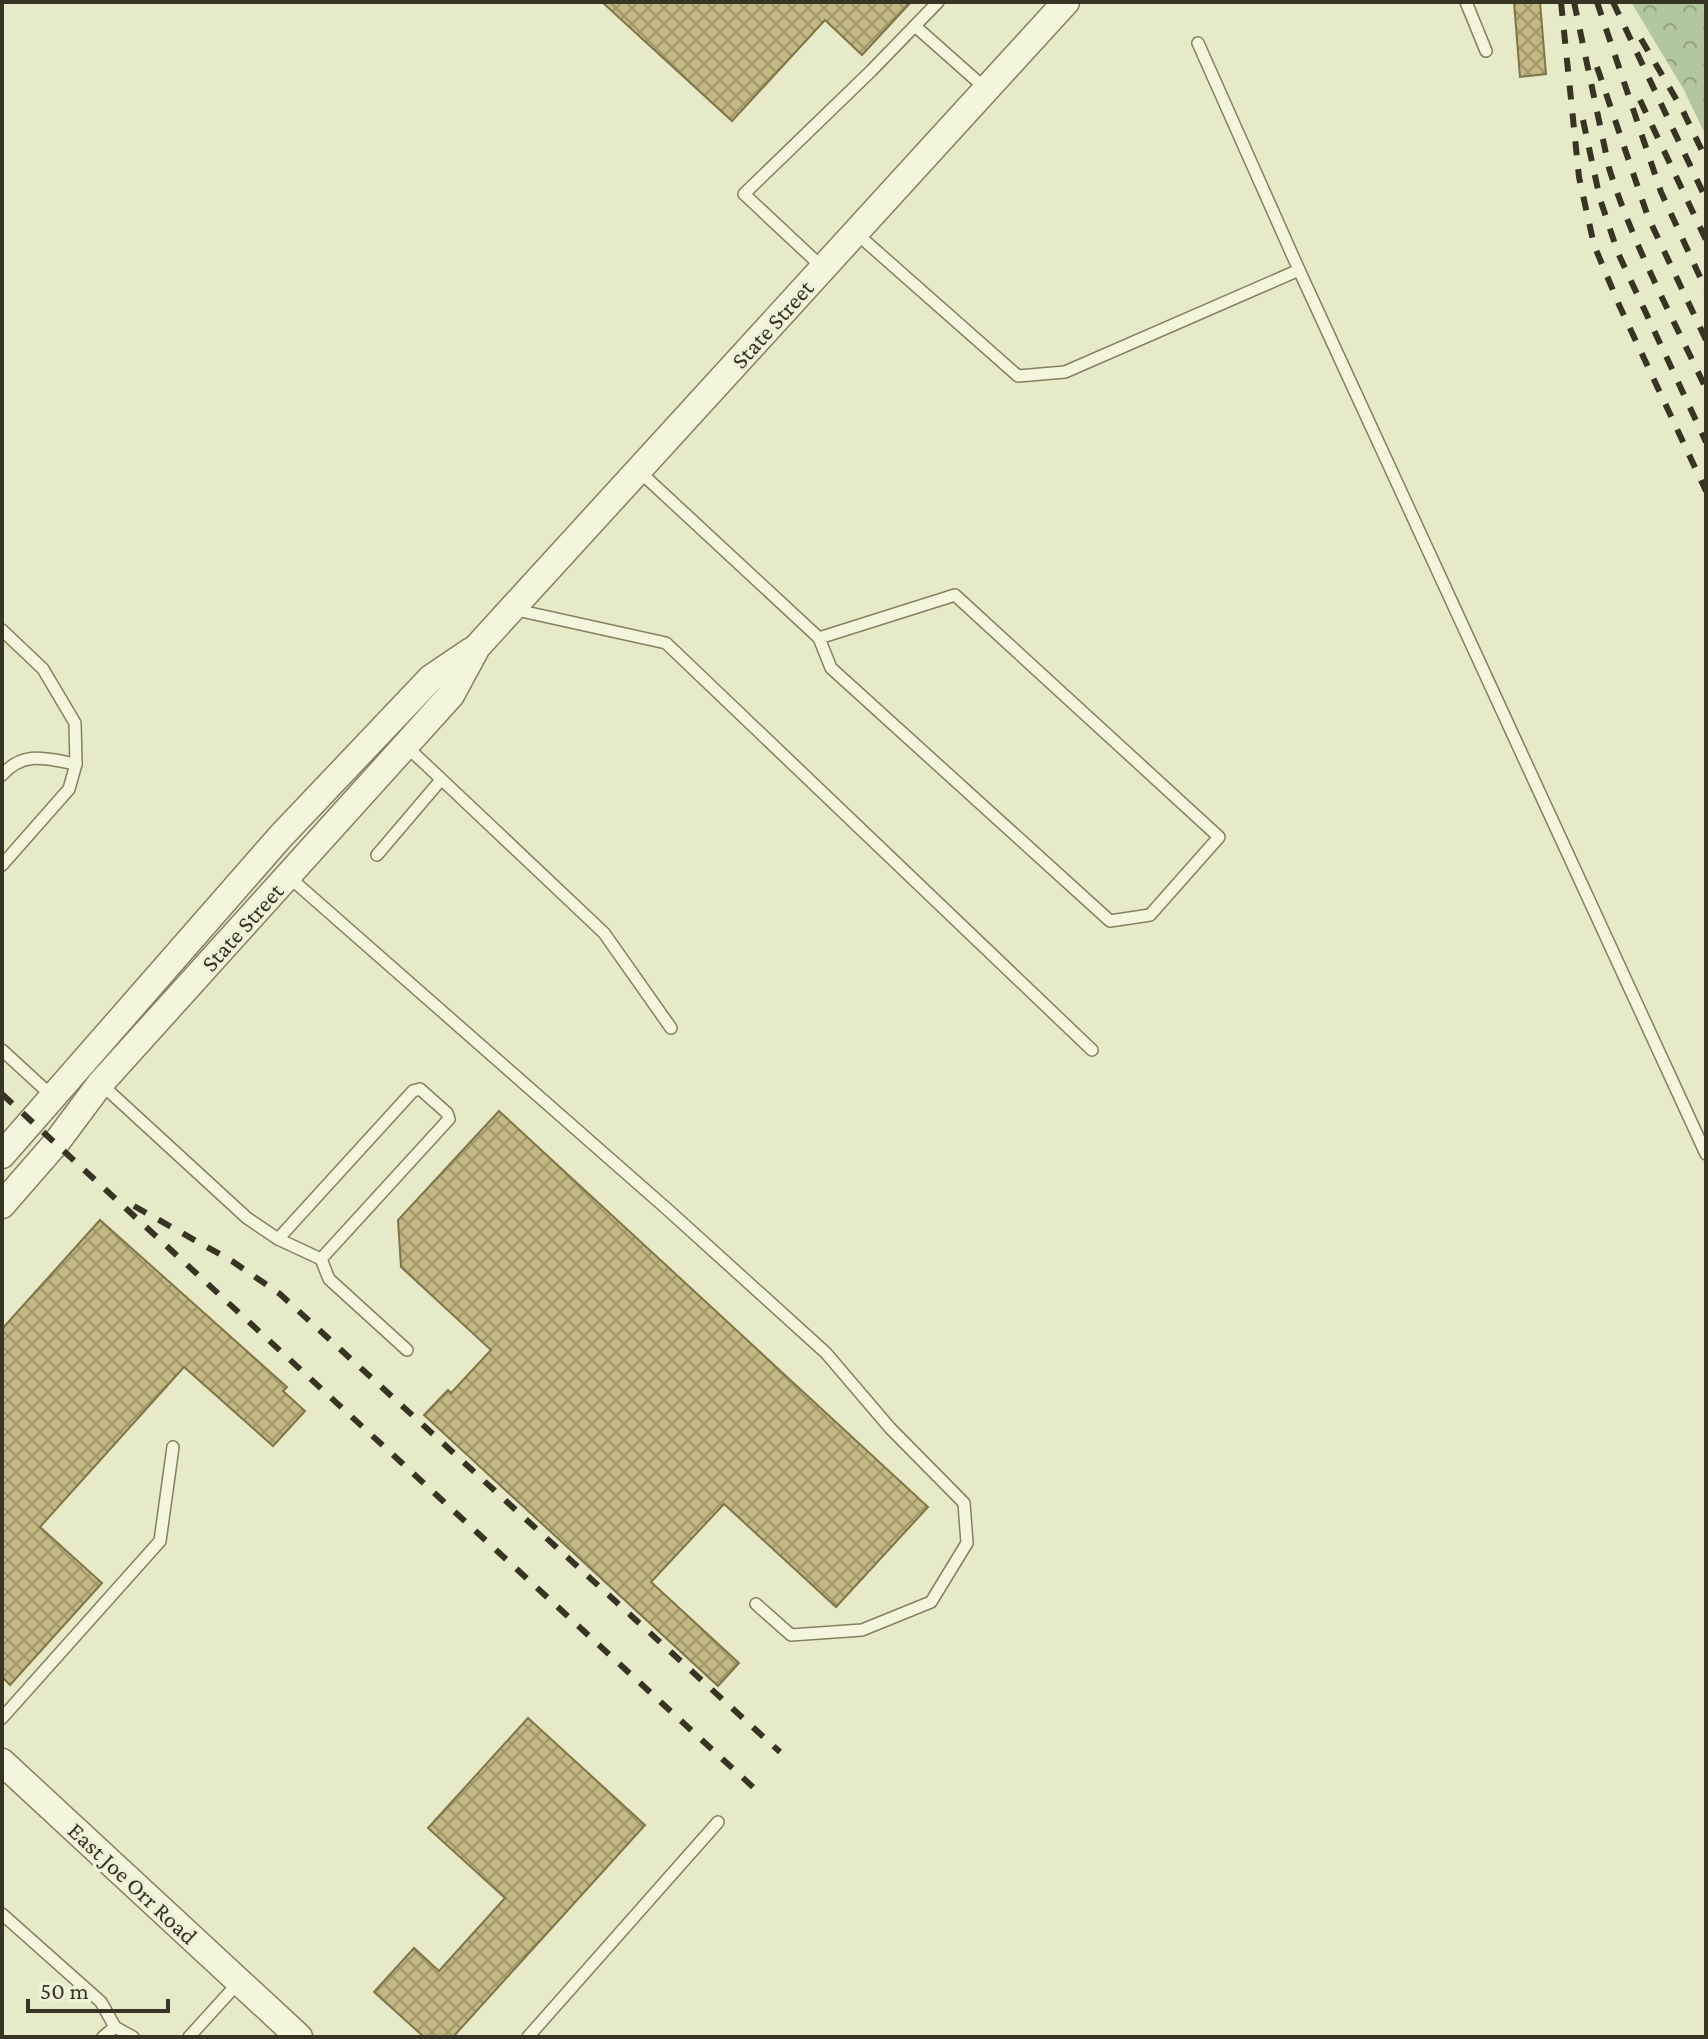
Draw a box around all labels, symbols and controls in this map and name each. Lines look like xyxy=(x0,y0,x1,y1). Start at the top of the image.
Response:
street label: State Street xyxy=(725,274,819,374)
street label: State Street xyxy=(195,877,289,977)
street label: East Joe Orr Road xyxy=(63,1816,203,1950)
scale bar xyxy=(28,1963,168,2013)
text: 50 m xyxy=(40,1977,89,2004)

